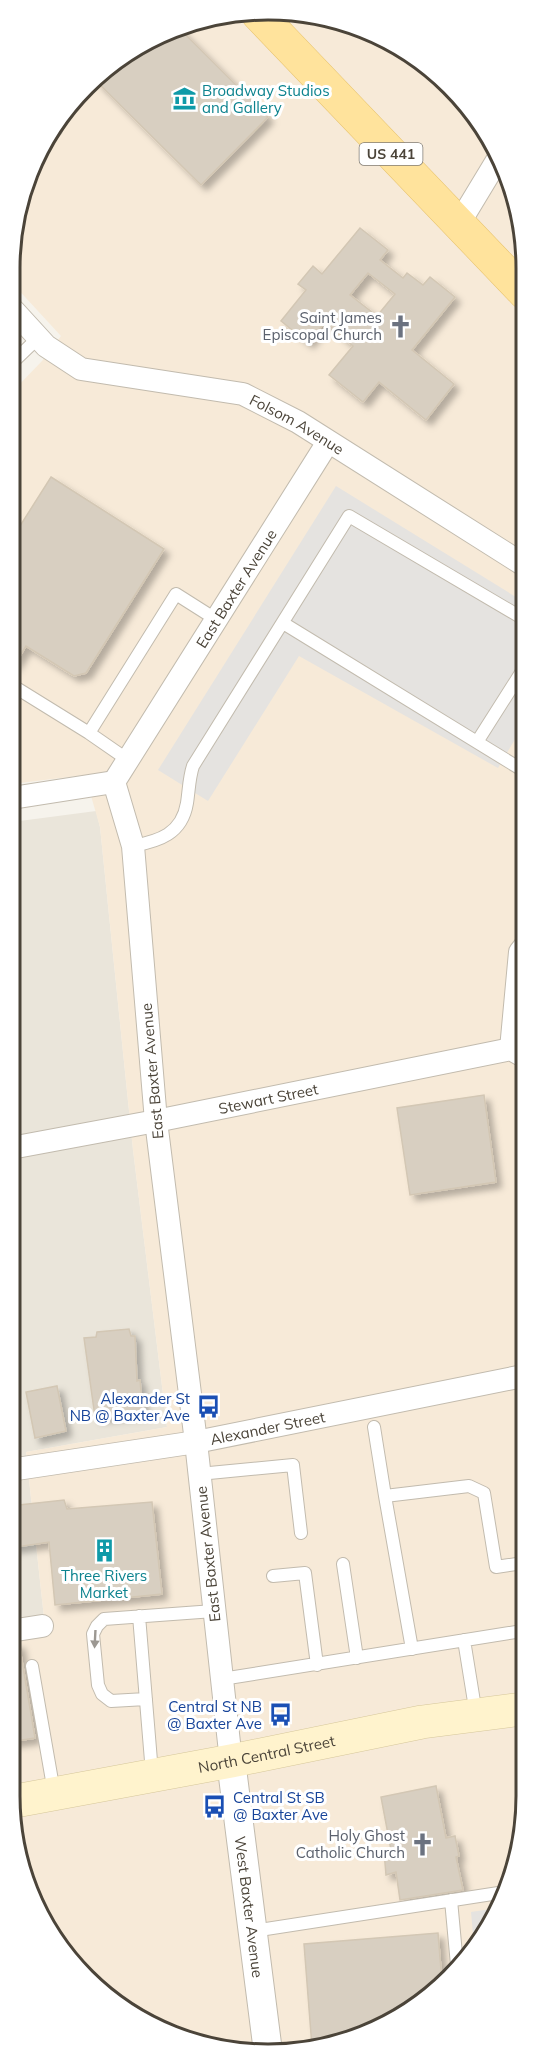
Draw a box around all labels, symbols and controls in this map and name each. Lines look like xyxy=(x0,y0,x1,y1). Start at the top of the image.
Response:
place label: Broadway Studios and Gallery xyxy=(202,81,330,117)
museum icon: Broadway Studios and Gallery xyxy=(171,86,197,112)
road number: US 441 xyxy=(360,143,422,165)
place label: Saint James Episcopal Church xyxy=(263,308,382,344)
church icon: Saint James Episcopal Church xyxy=(387,313,413,339)
street label: Folsom Avenue xyxy=(247,390,348,458)
street label: East Baxter Avenue xyxy=(192,525,280,651)
street label: East Baxter Avenue xyxy=(137,1002,167,1140)
street label: Stewart Street xyxy=(217,1079,320,1118)
place label: Alexander St NB @ Baxter Ave xyxy=(70,1389,190,1425)
bus stop icon: Alexander St NB @ Baxter Ave xyxy=(195,1394,221,1420)
street label: Alexander Street xyxy=(208,1407,326,1448)
street label: East Baxter Avenue xyxy=(191,1485,225,1623)
building icon: Three Rivers Market xyxy=(91,1538,117,1564)
place label: Three Rivers Market xyxy=(61,1566,147,1602)
one-way arrow xyxy=(90,1630,100,1649)
place label: Central St NB @ Baxter Ave xyxy=(167,1697,262,1733)
bus stop icon: Central St NB @ Baxter Ave xyxy=(267,1702,293,1728)
street label: North Central Street xyxy=(197,1731,337,1776)
place label: Central St SB @ Baxter Ave xyxy=(233,1788,328,1824)
bus stop icon: Central St SB @ Baxter Ave xyxy=(202,1793,228,1819)
place label: Holy Ghost Catholic Church xyxy=(296,1826,405,1862)
church icon: Holy Ghost Catholic Church xyxy=(410,1831,436,1857)
street label: West Baxter Avenue xyxy=(231,1835,268,1979)

